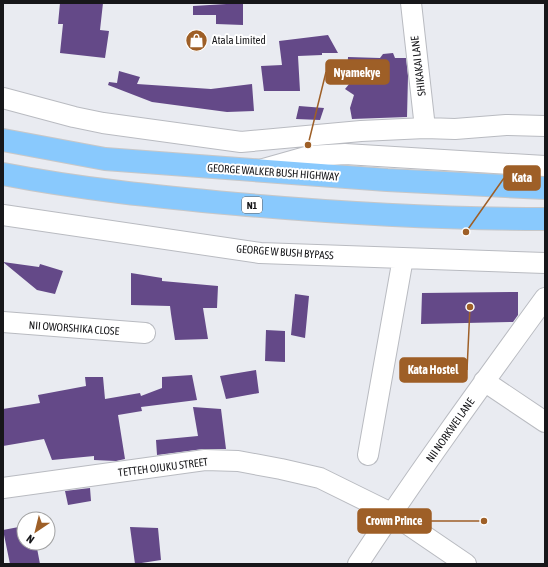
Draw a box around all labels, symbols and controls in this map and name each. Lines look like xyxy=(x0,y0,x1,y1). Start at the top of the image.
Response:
shop icon: Atala Limited xyxy=(184,27,210,53)
place label: Atala Limited xyxy=(212,34,266,46)
street label: SHIKAKAI LANE xyxy=(408,35,428,97)
callout: Nyamekye xyxy=(326,60,389,84)
text: Nyamekye xyxy=(333,66,381,80)
street label: GEORGE WALKER BUSH HIGHWAY xyxy=(207,161,339,183)
callout: Kata xyxy=(504,166,540,190)
text: Kata xyxy=(512,171,533,185)
road number: N1 xyxy=(242,197,262,213)
street label: GEORGE W BUSH BYPASS xyxy=(236,243,335,261)
street label: NII OWORSHIKA CLOSE xyxy=(28,319,120,337)
callout: Kata Hostel xyxy=(400,358,467,382)
text: Kata Hostel xyxy=(408,363,459,377)
street label: NII NORKWEI LANE xyxy=(424,396,477,464)
street label: TETTEH OJUKU STREET xyxy=(117,456,209,478)
callout: Crown Prince xyxy=(358,509,431,533)
north arrow xyxy=(16,511,56,551)
text: Crown Prince xyxy=(366,514,423,528)
text: N xyxy=(24,532,36,546)

